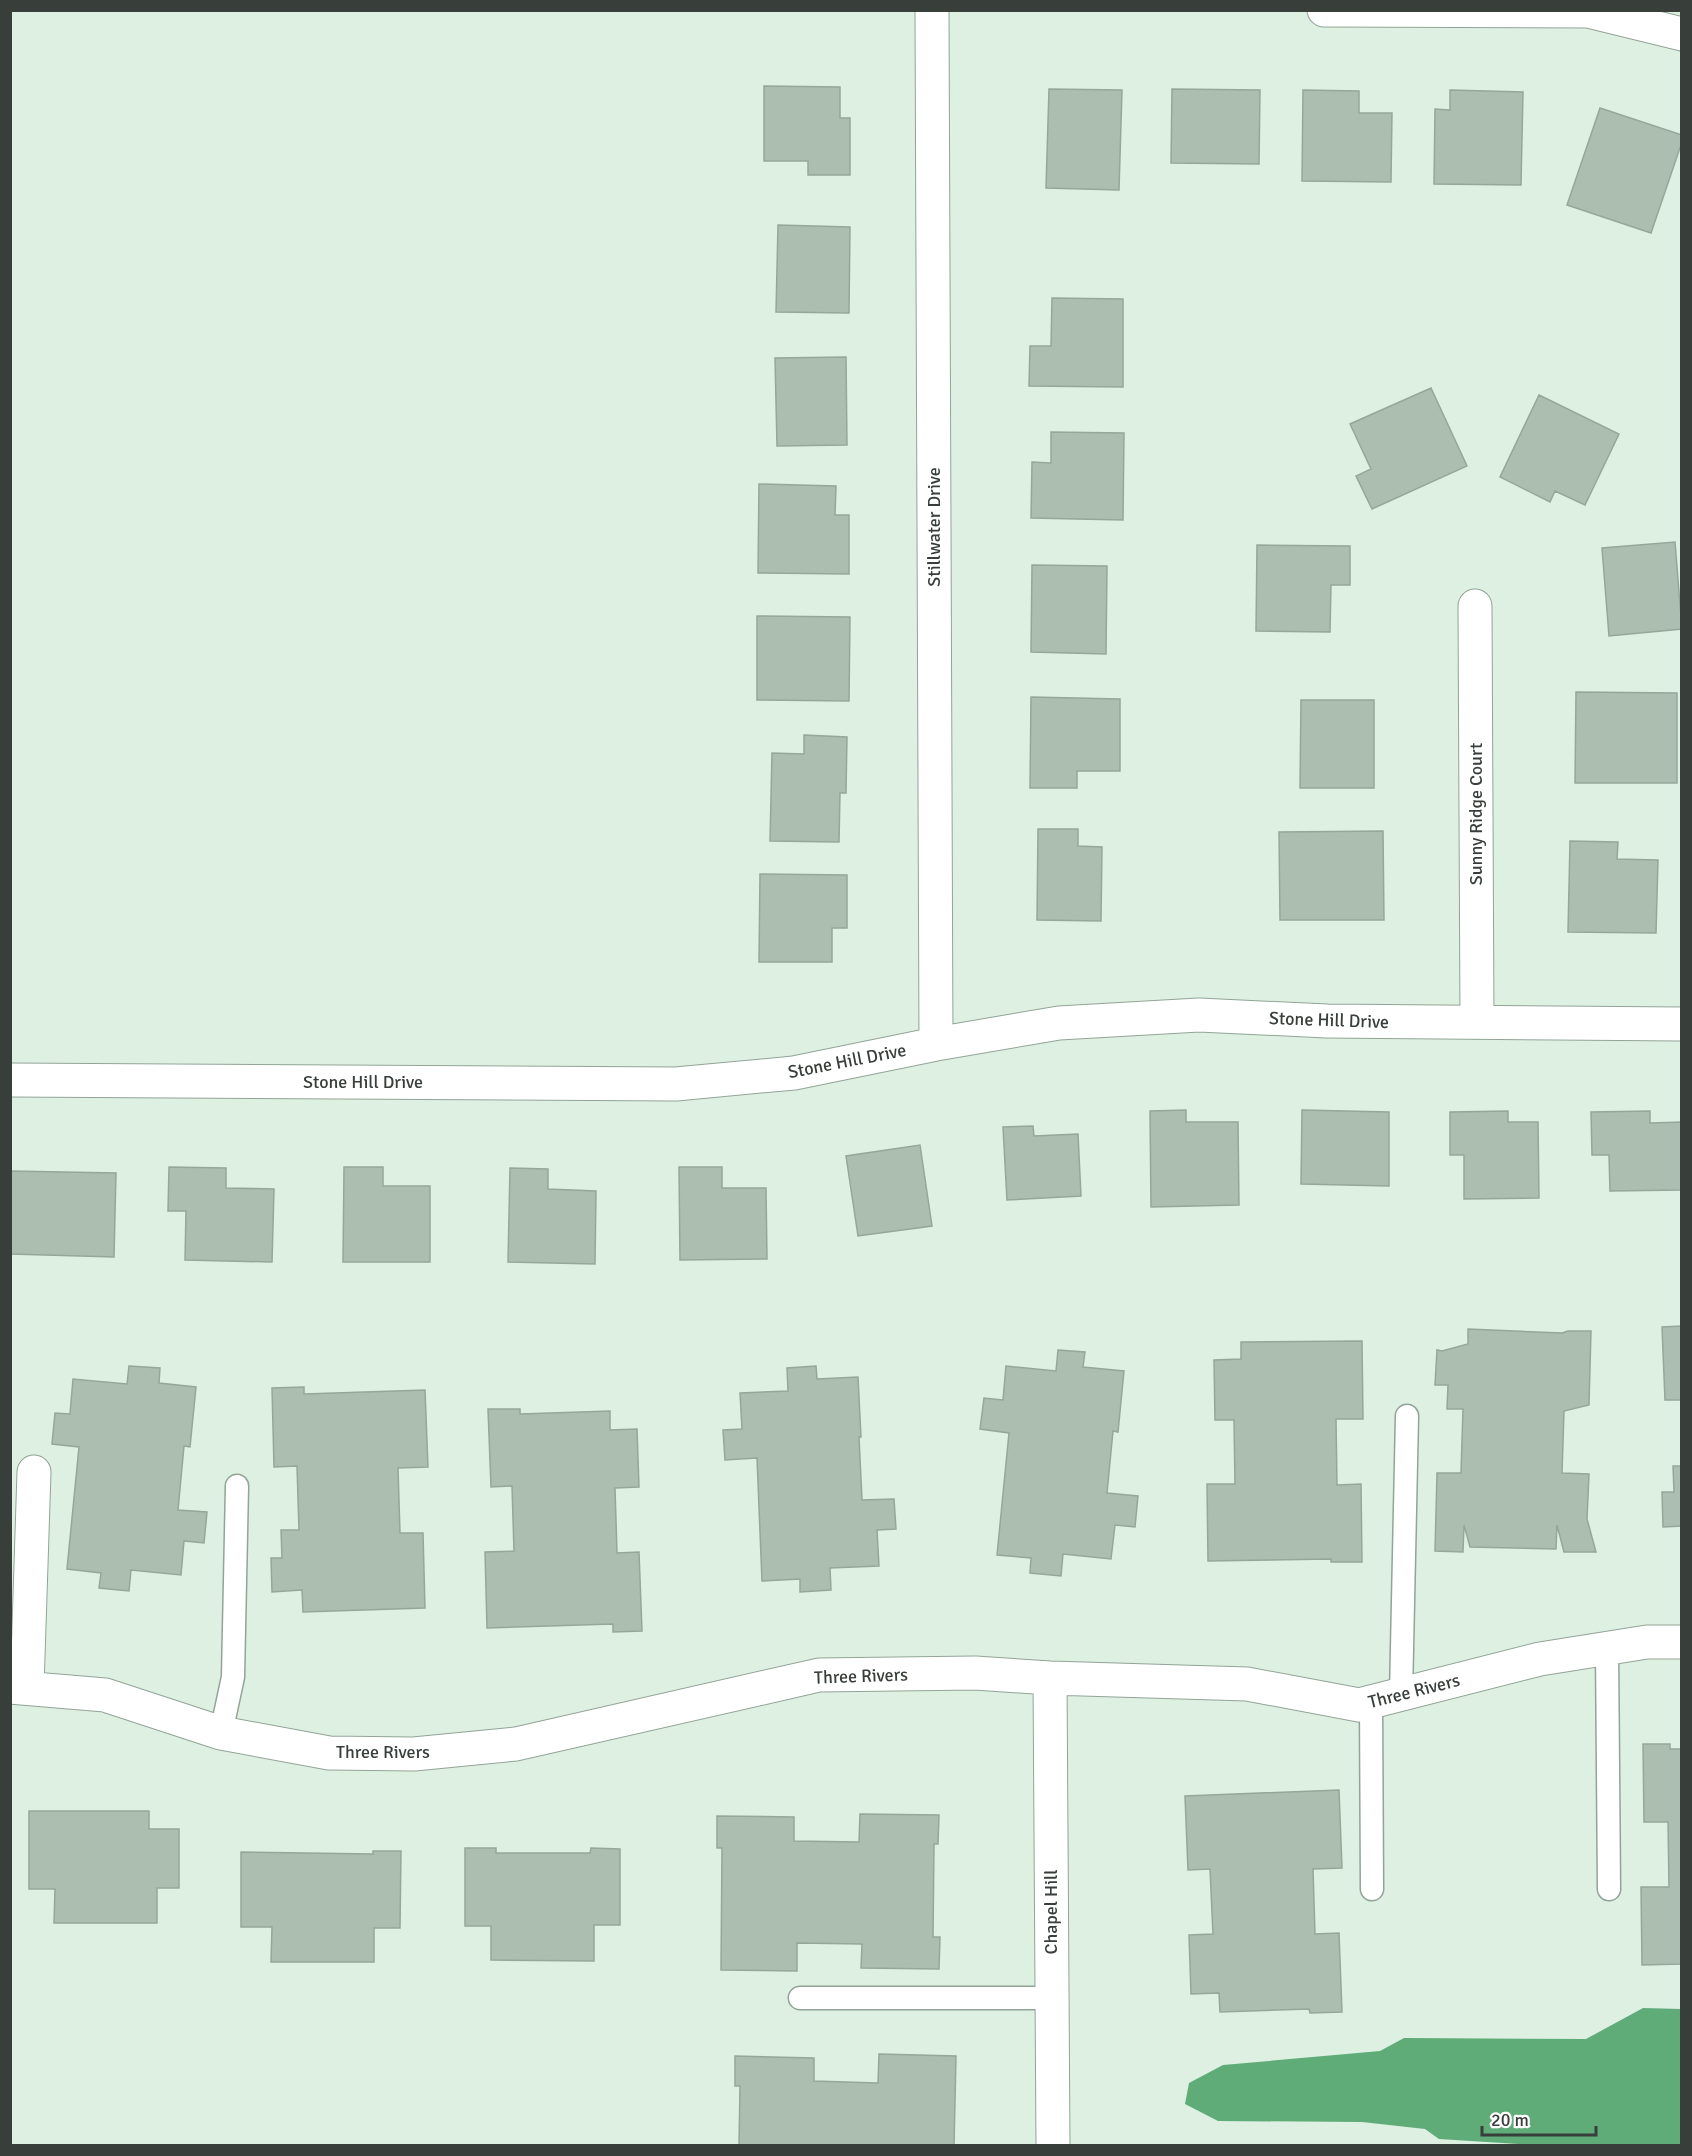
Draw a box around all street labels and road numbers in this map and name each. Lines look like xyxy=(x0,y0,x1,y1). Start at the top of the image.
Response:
street label: Stillwater Drive xyxy=(923,467,945,587)
street label: Sunny Ridge Court xyxy=(1465,743,1487,885)
street label: Stone Hill Drive xyxy=(1269,1007,1389,1033)
street label: Stone Hill Drive xyxy=(786,1039,908,1083)
street label: Stone Hill Drive xyxy=(303,1071,423,1093)
street label: Three Rivers xyxy=(814,1663,908,1689)
street label: Three Rivers xyxy=(1366,1669,1462,1713)
street label: Three Rivers xyxy=(336,1741,430,1763)
street label: Chapel Hill xyxy=(1040,1870,1062,1954)

